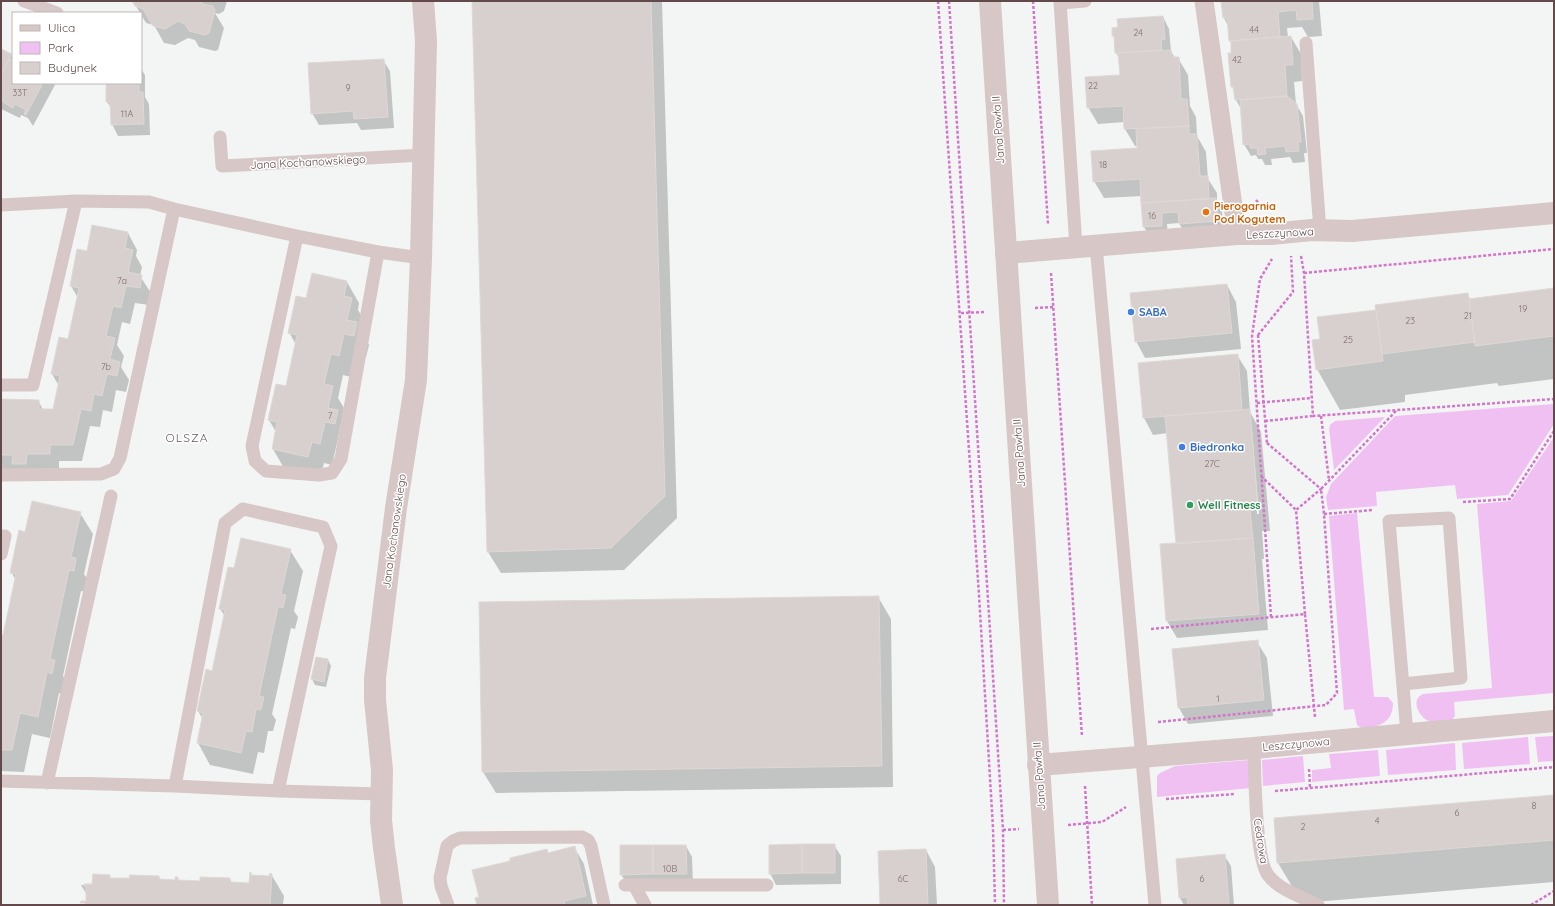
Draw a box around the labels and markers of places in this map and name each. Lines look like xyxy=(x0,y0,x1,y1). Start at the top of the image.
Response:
place label: Pierogarnia Pod Kogutem xyxy=(1214,199,1286,226)
marker: Pierogarnia Pod Kogutem xyxy=(1201,207,1211,217)
place label: SABA xyxy=(1139,305,1167,319)
marker: SABA xyxy=(1126,307,1136,317)
place label: Biedronka xyxy=(1190,440,1244,454)
marker: Biedronka xyxy=(1177,442,1187,452)
place label: Well Fitness xyxy=(1198,498,1261,512)
marker: Well Fitness xyxy=(1185,500,1195,510)

